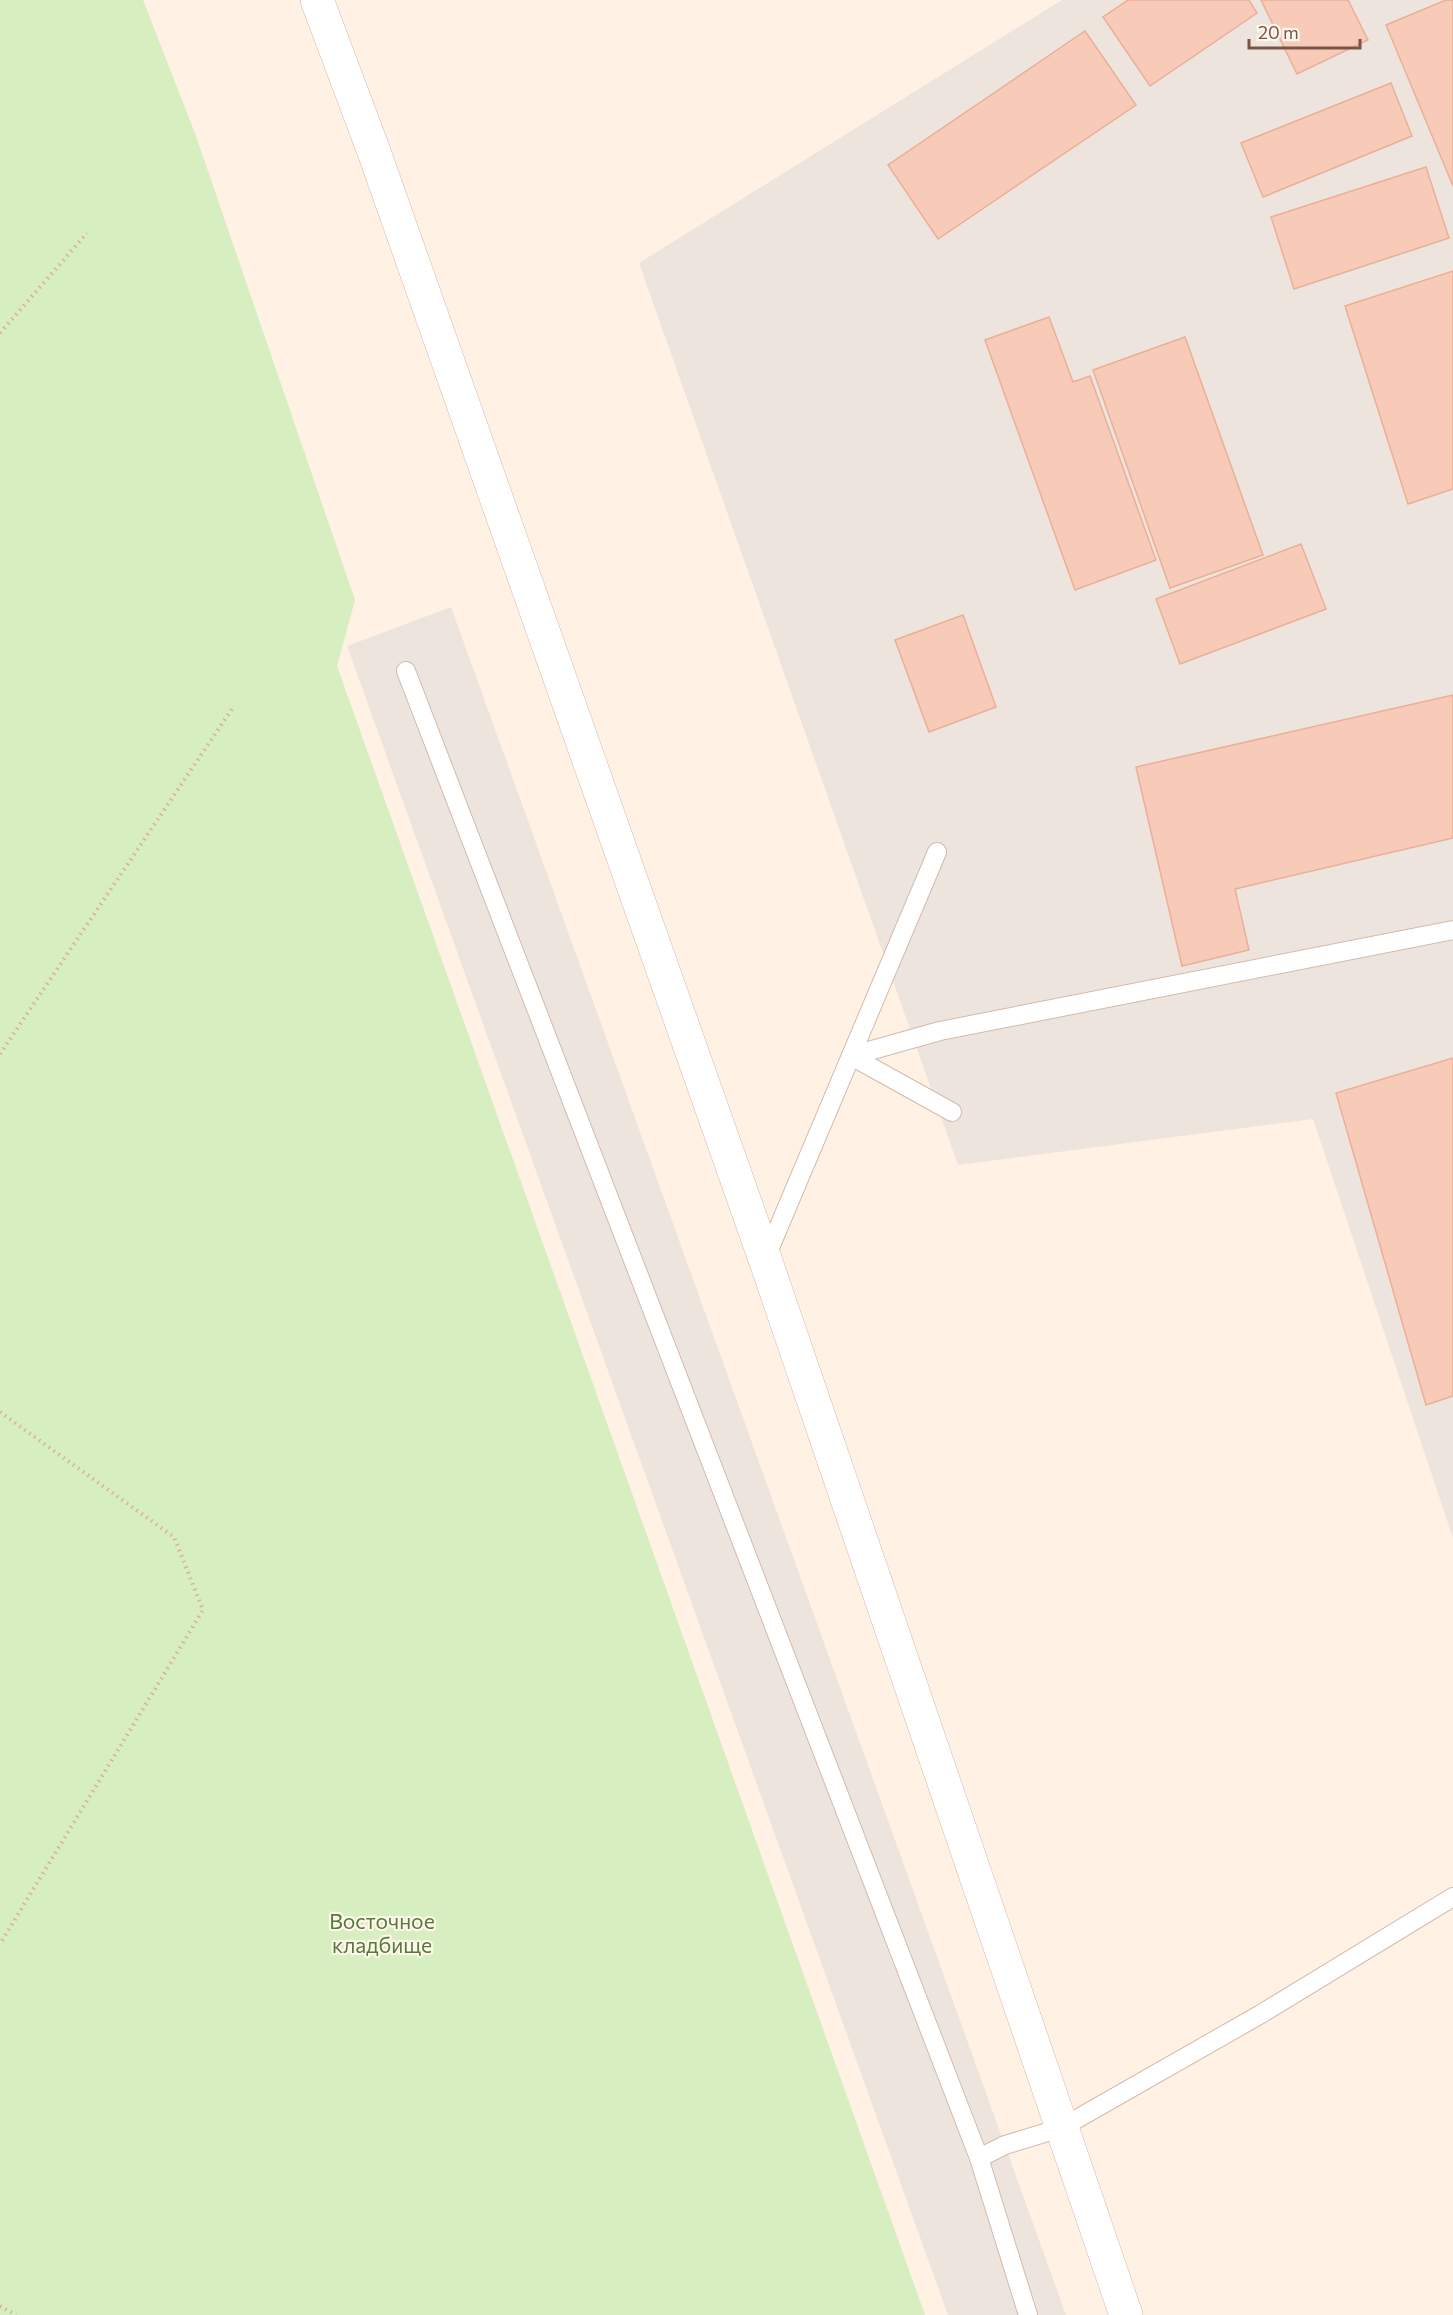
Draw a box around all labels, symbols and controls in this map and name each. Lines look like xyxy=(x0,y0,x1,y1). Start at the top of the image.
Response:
scale bar xyxy=(1249,12,1360,50)
text: 20 m xyxy=(1258,21,1299,43)
park label: Восточное кладбище xyxy=(329,1908,435,1957)

